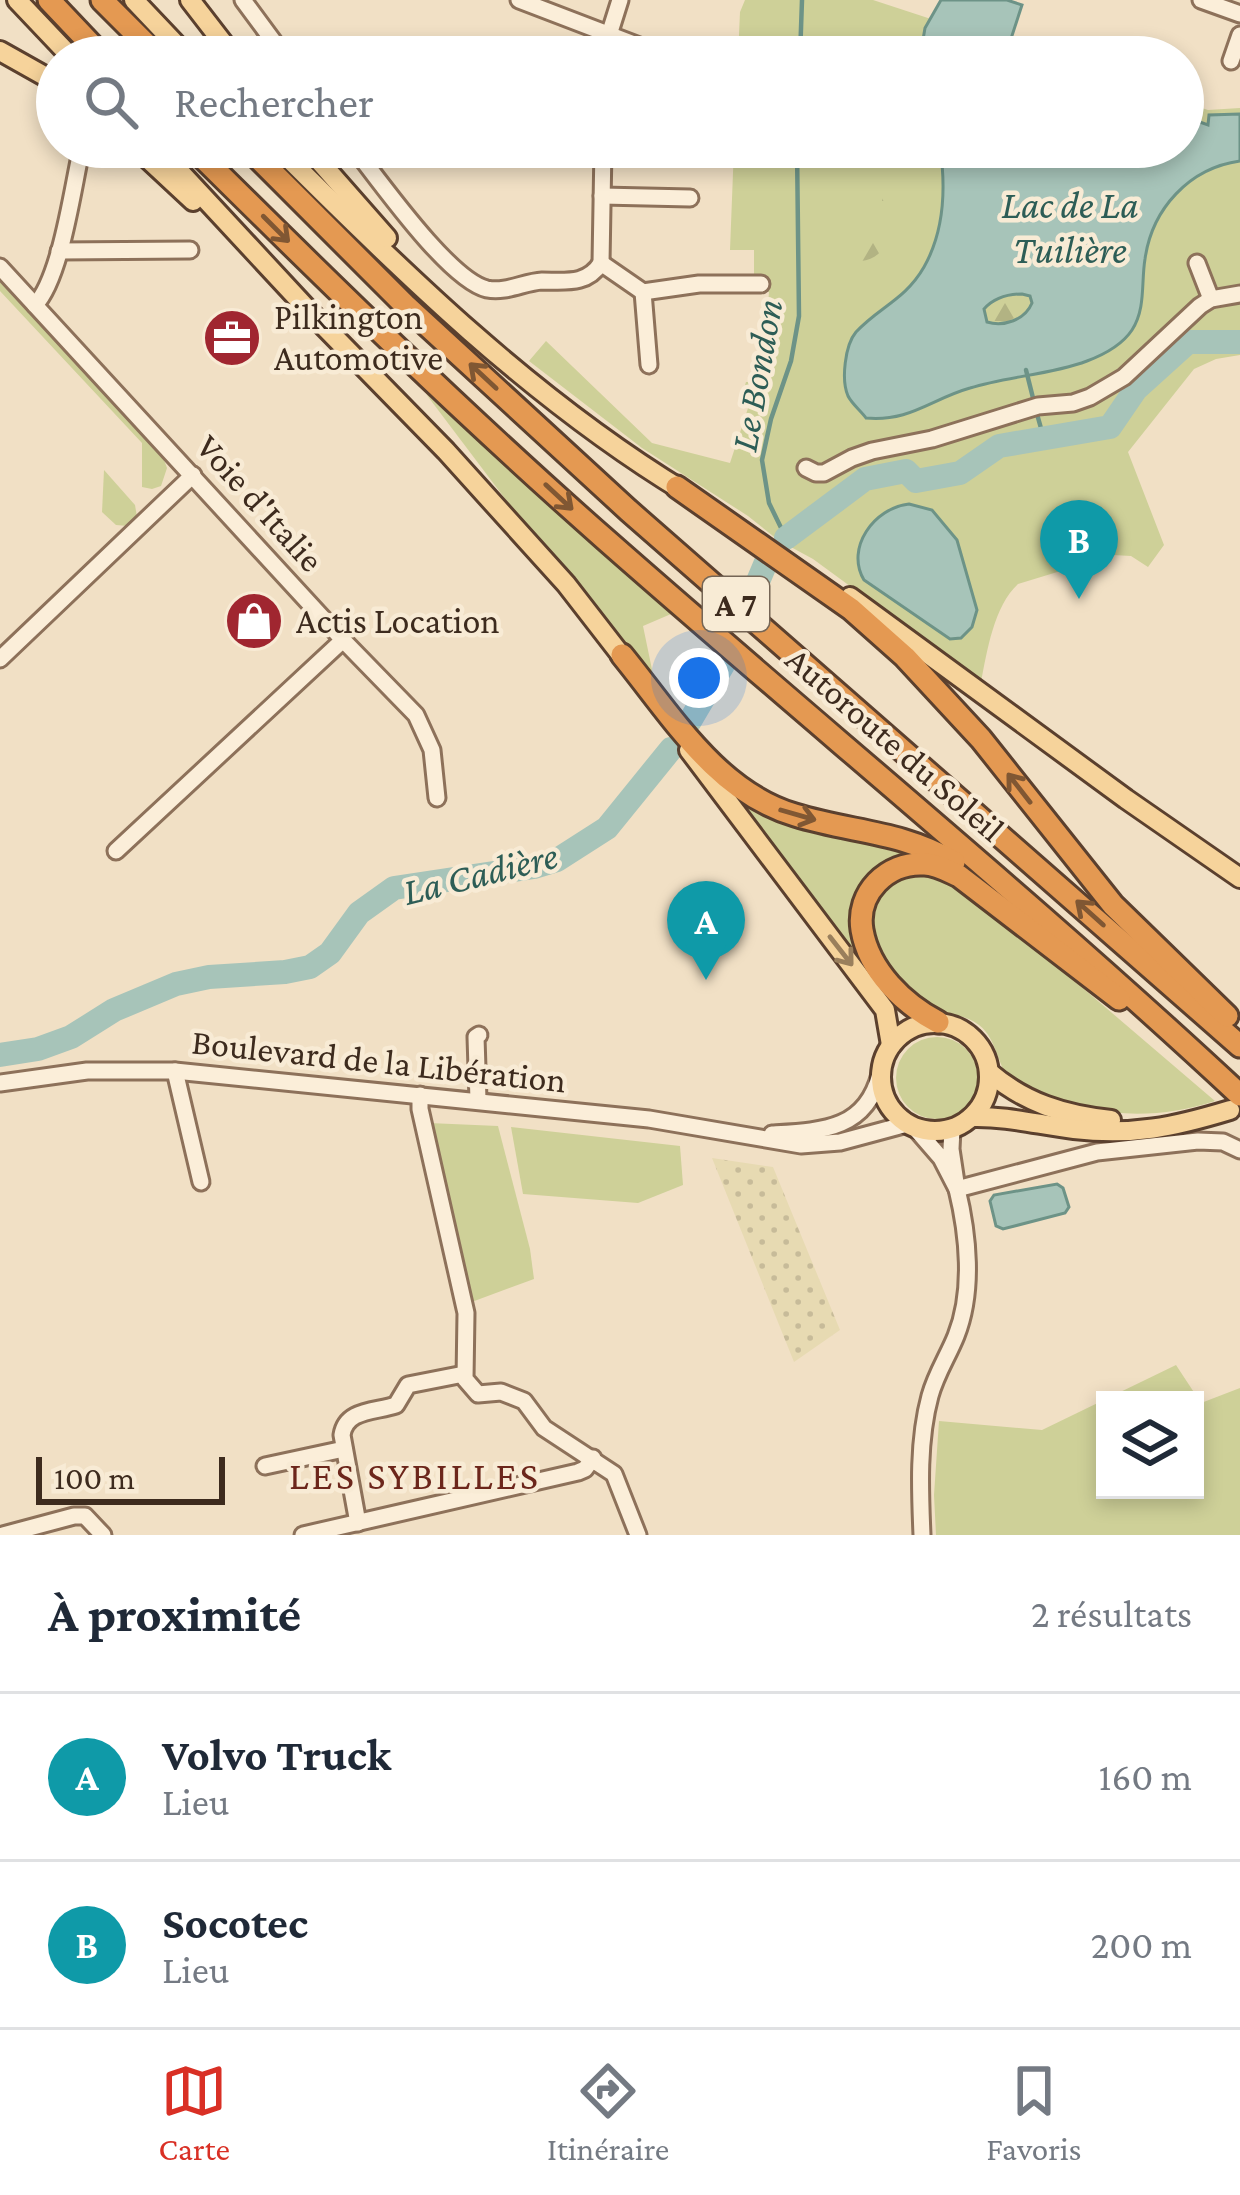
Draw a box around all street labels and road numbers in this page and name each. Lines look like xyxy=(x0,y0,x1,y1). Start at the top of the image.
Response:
street label: Voie d'Italie xyxy=(188,426,332,580)
road number: A 7 xyxy=(703,577,769,631)
street label: Autoroute du Soleil xyxy=(778,639,1012,849)
street label: Boulevard de la Libération xyxy=(190,1021,568,1101)

